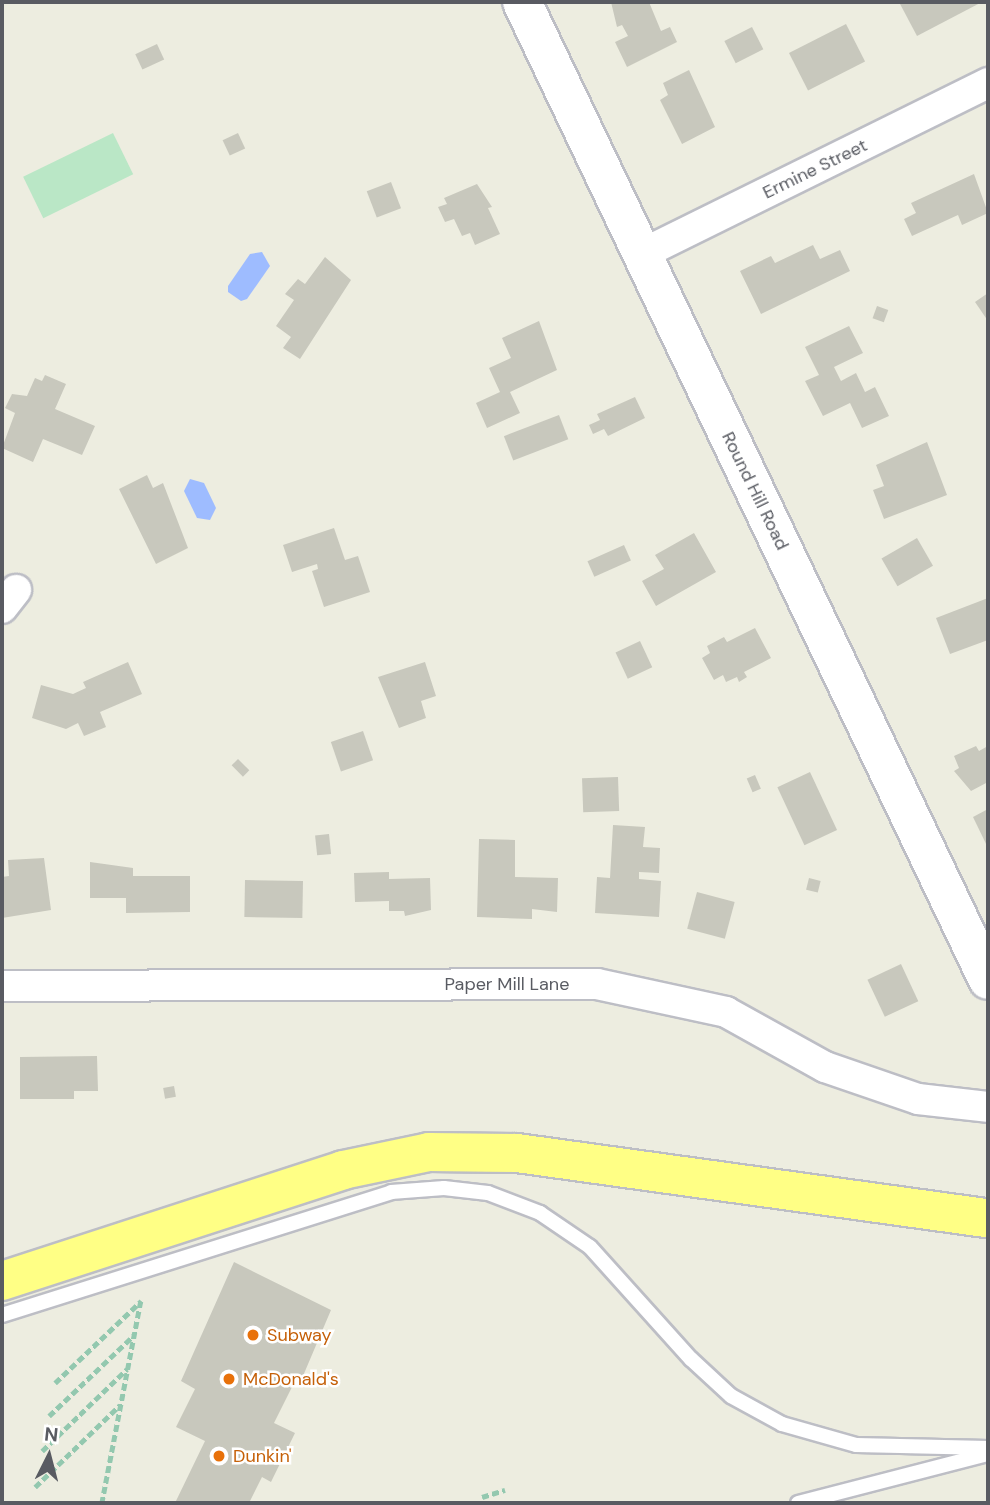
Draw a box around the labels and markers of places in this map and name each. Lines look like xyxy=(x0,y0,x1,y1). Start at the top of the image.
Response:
place label: Subway xyxy=(267,1324,332,1346)
marker: Subway xyxy=(245,1327,261,1343)
place label: McDonald's xyxy=(243,1368,339,1390)
marker: McDonald's xyxy=(221,1371,237,1387)
place label: Dunkin' xyxy=(233,1445,292,1467)
marker: Dunkin' xyxy=(211,1448,227,1464)

